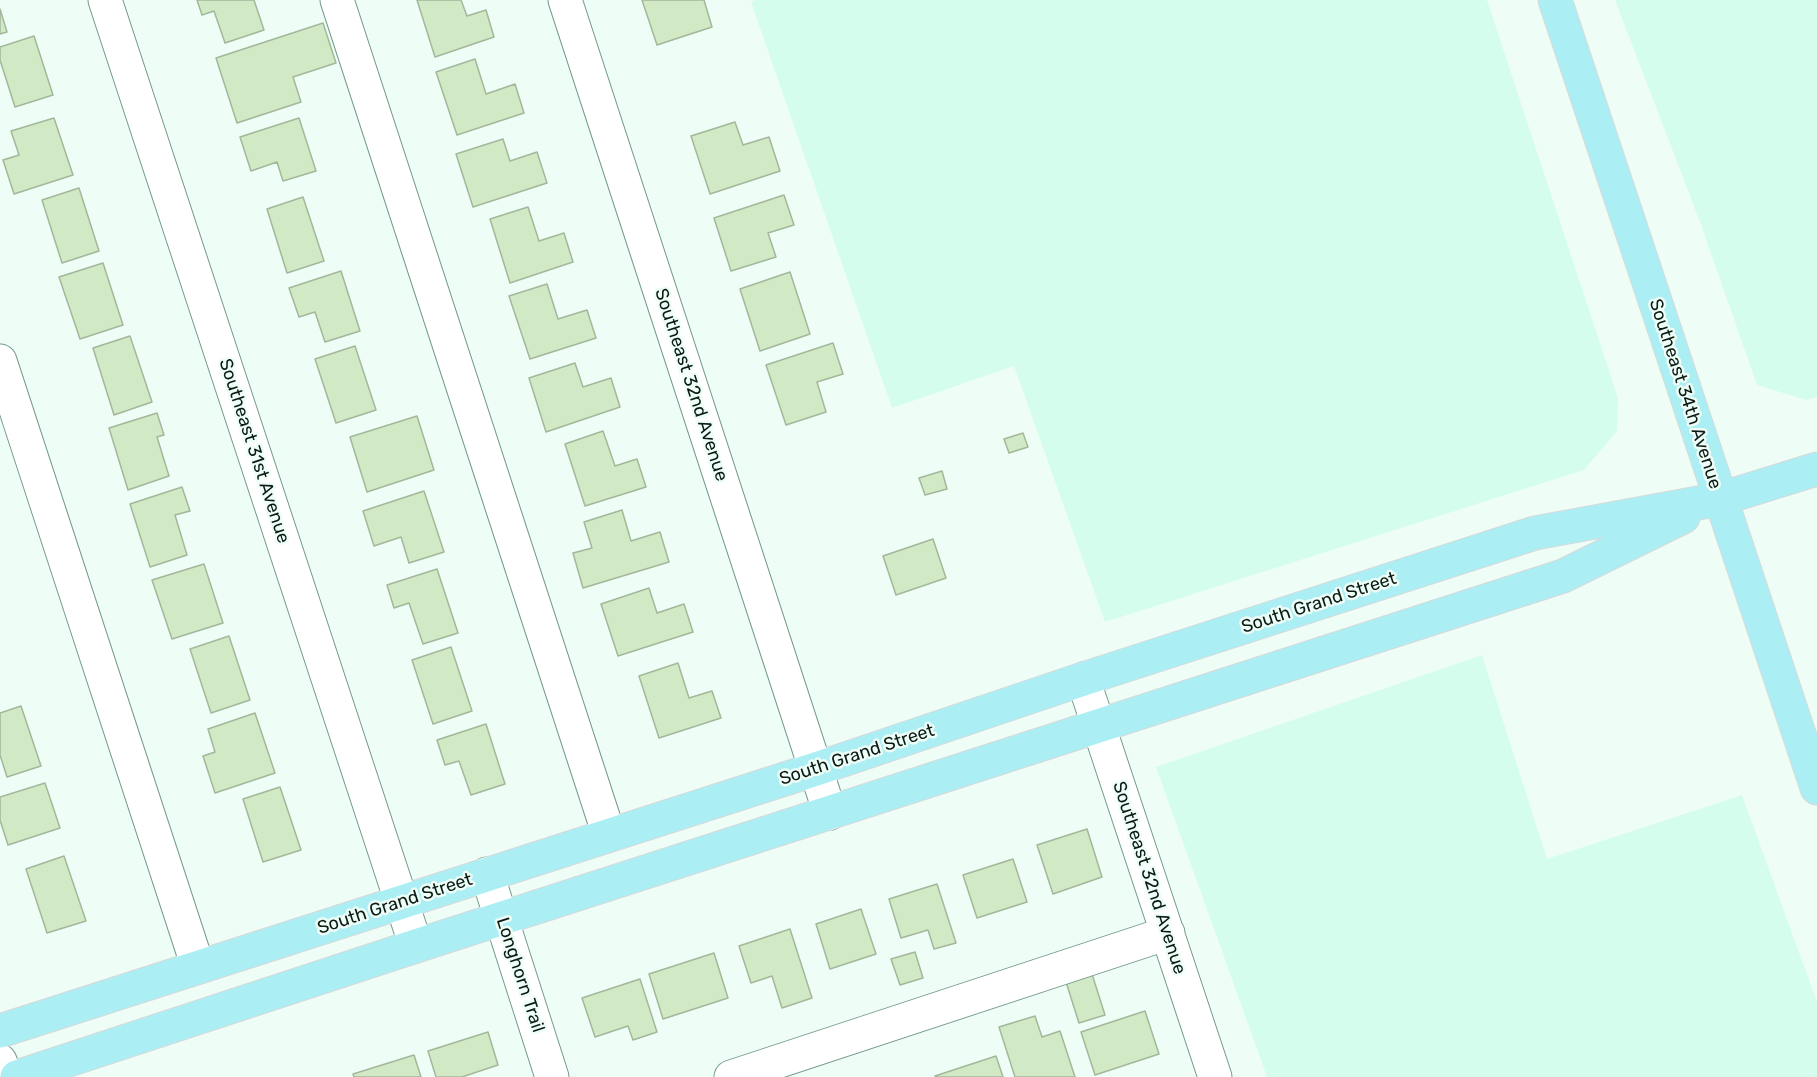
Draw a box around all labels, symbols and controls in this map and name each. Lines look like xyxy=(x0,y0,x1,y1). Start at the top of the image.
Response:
street label: Southeast 32nd Avenue xyxy=(650,286,732,484)
street label: Southeast 34th Avenue xyxy=(1644,296,1726,492)
street label: Southeast 31st Avenue xyxy=(214,356,294,546)
street label: South Grand Street xyxy=(1239,568,1399,638)
street label: South Grand Street xyxy=(777,720,937,790)
street label: Southeast 32nd Avenue xyxy=(1108,779,1190,977)
street label: South Grand Street xyxy=(315,869,475,939)
street label: Longhorn Trail xyxy=(491,915,549,1035)

